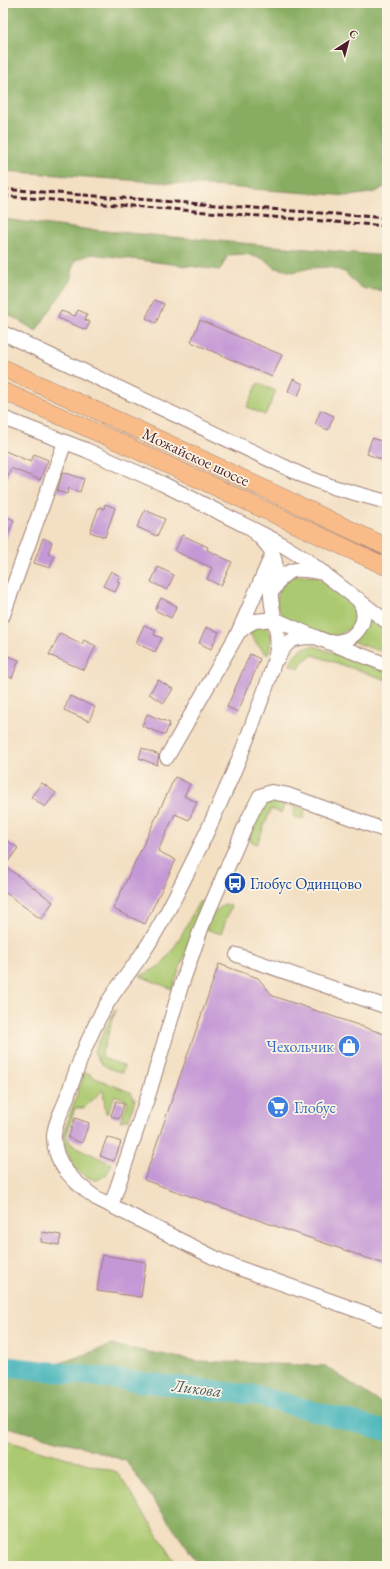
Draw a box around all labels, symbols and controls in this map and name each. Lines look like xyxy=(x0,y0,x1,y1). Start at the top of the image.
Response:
north arrow xyxy=(328,22,368,62)
text: С xyxy=(347,26,361,42)
street label: Можайское шоссе xyxy=(139,423,253,491)
bus stop icon: Глобус Одинцово xyxy=(222,870,248,896)
place label: Глобус Одинцово xyxy=(250,873,362,894)
shop icon: Чехольчик xyxy=(336,1033,362,1059)
place label: Чехольчик xyxy=(266,1036,334,1057)
supermarket icon: Глобус xyxy=(265,1094,291,1120)
place label: Глобус xyxy=(294,1097,336,1118)
water label: Ликова xyxy=(170,1374,223,1402)

